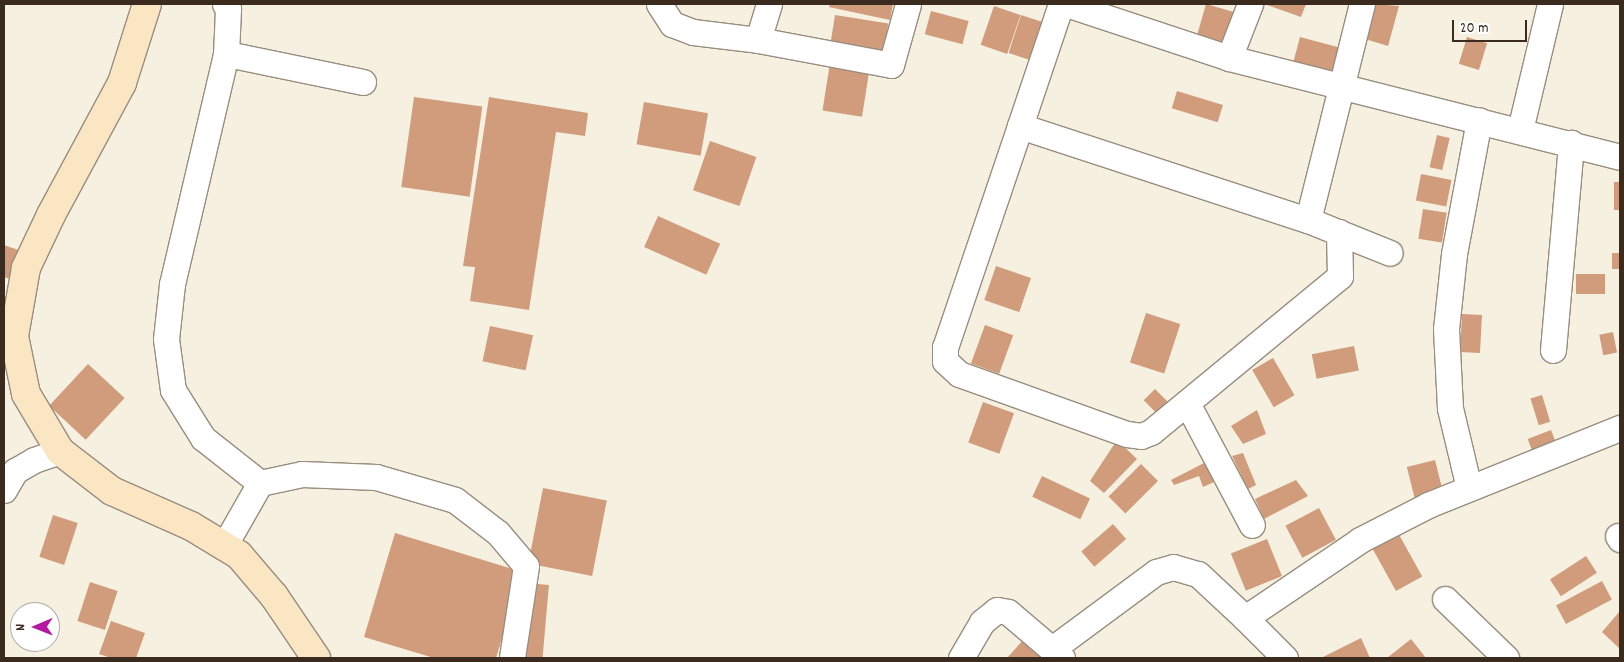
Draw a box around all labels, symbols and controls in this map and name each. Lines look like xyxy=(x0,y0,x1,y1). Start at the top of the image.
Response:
scale bar xyxy=(1454,10,1529,42)
text: 20 m xyxy=(1460,18,1488,40)
north arrow xyxy=(10,602,60,652)
text: N xyxy=(11,624,31,631)

